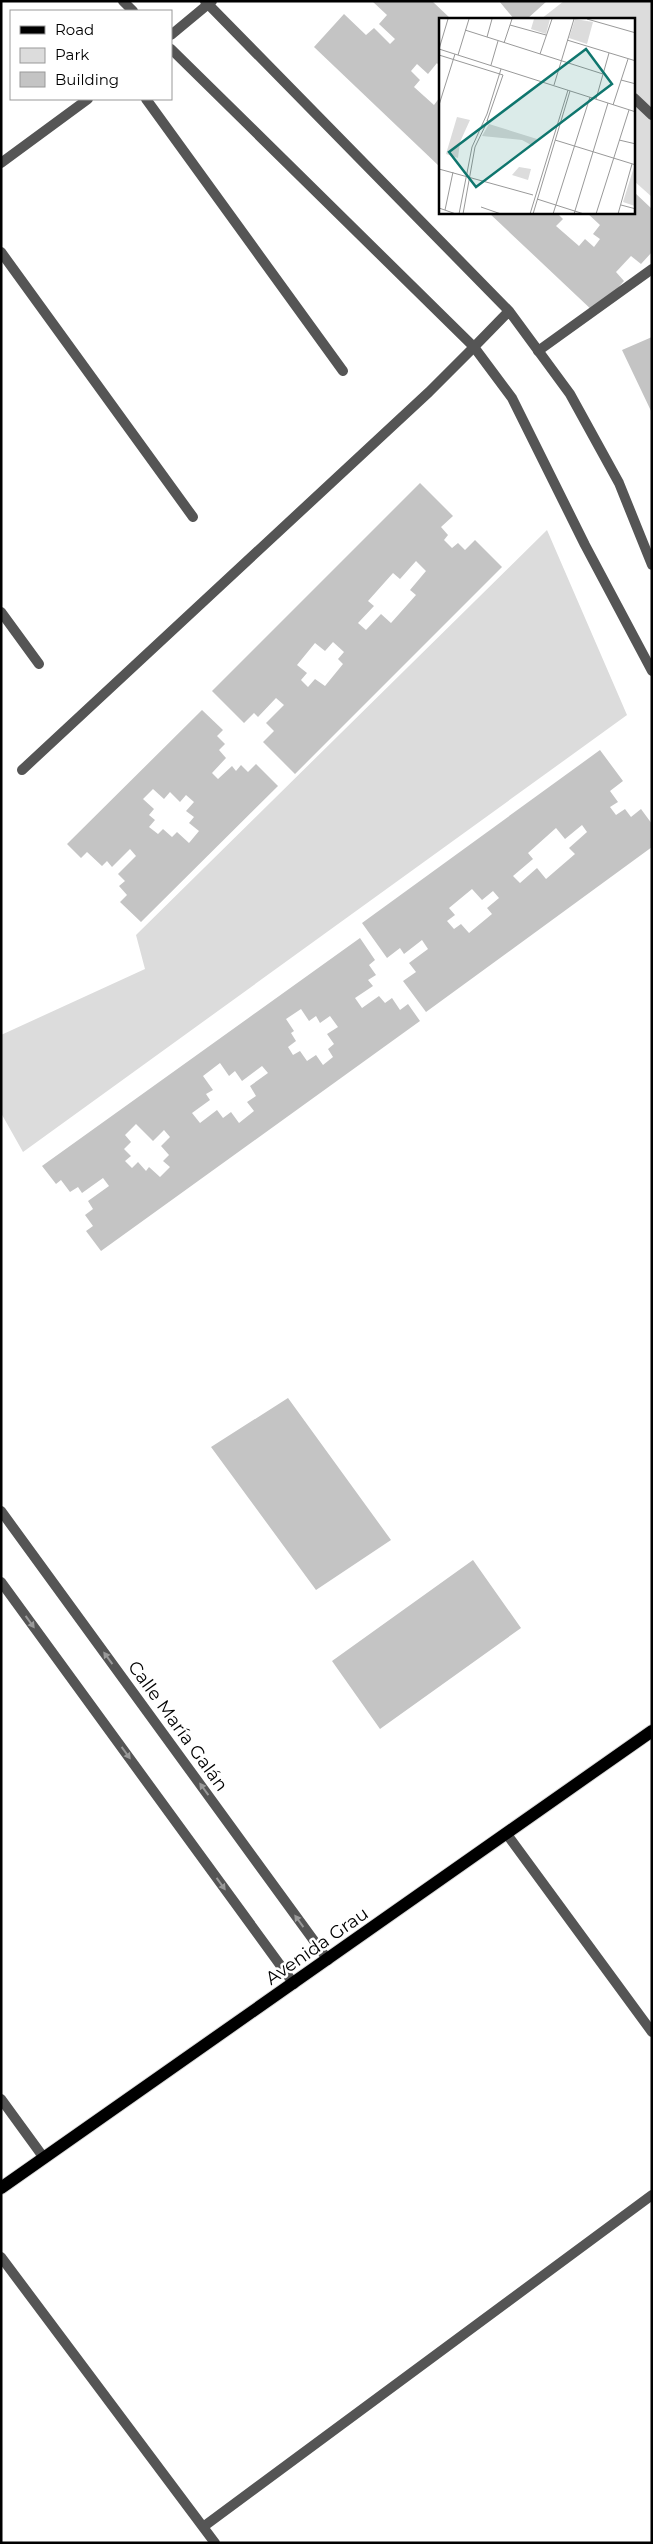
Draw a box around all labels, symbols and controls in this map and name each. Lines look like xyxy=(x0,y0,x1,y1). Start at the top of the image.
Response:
legend xyxy=(10,10,172,100)
inset map xyxy=(439,18,636,214)
text: Road xyxy=(55,20,94,39)
text: Park xyxy=(55,45,89,64)
text: Building xyxy=(55,70,119,89)
one-way arrow xyxy=(25,1615,35,1629)
one-way arrow xyxy=(103,1651,113,1665)
street label: Calle María Galán xyxy=(123,1657,233,1795)
one-way arrow xyxy=(120,1746,131,1759)
one-way arrow xyxy=(199,1782,209,1796)
one-way arrow xyxy=(216,1877,226,1891)
street label: Avenida Grau xyxy=(261,1902,373,1990)
one-way arrow xyxy=(294,1914,304,1928)

